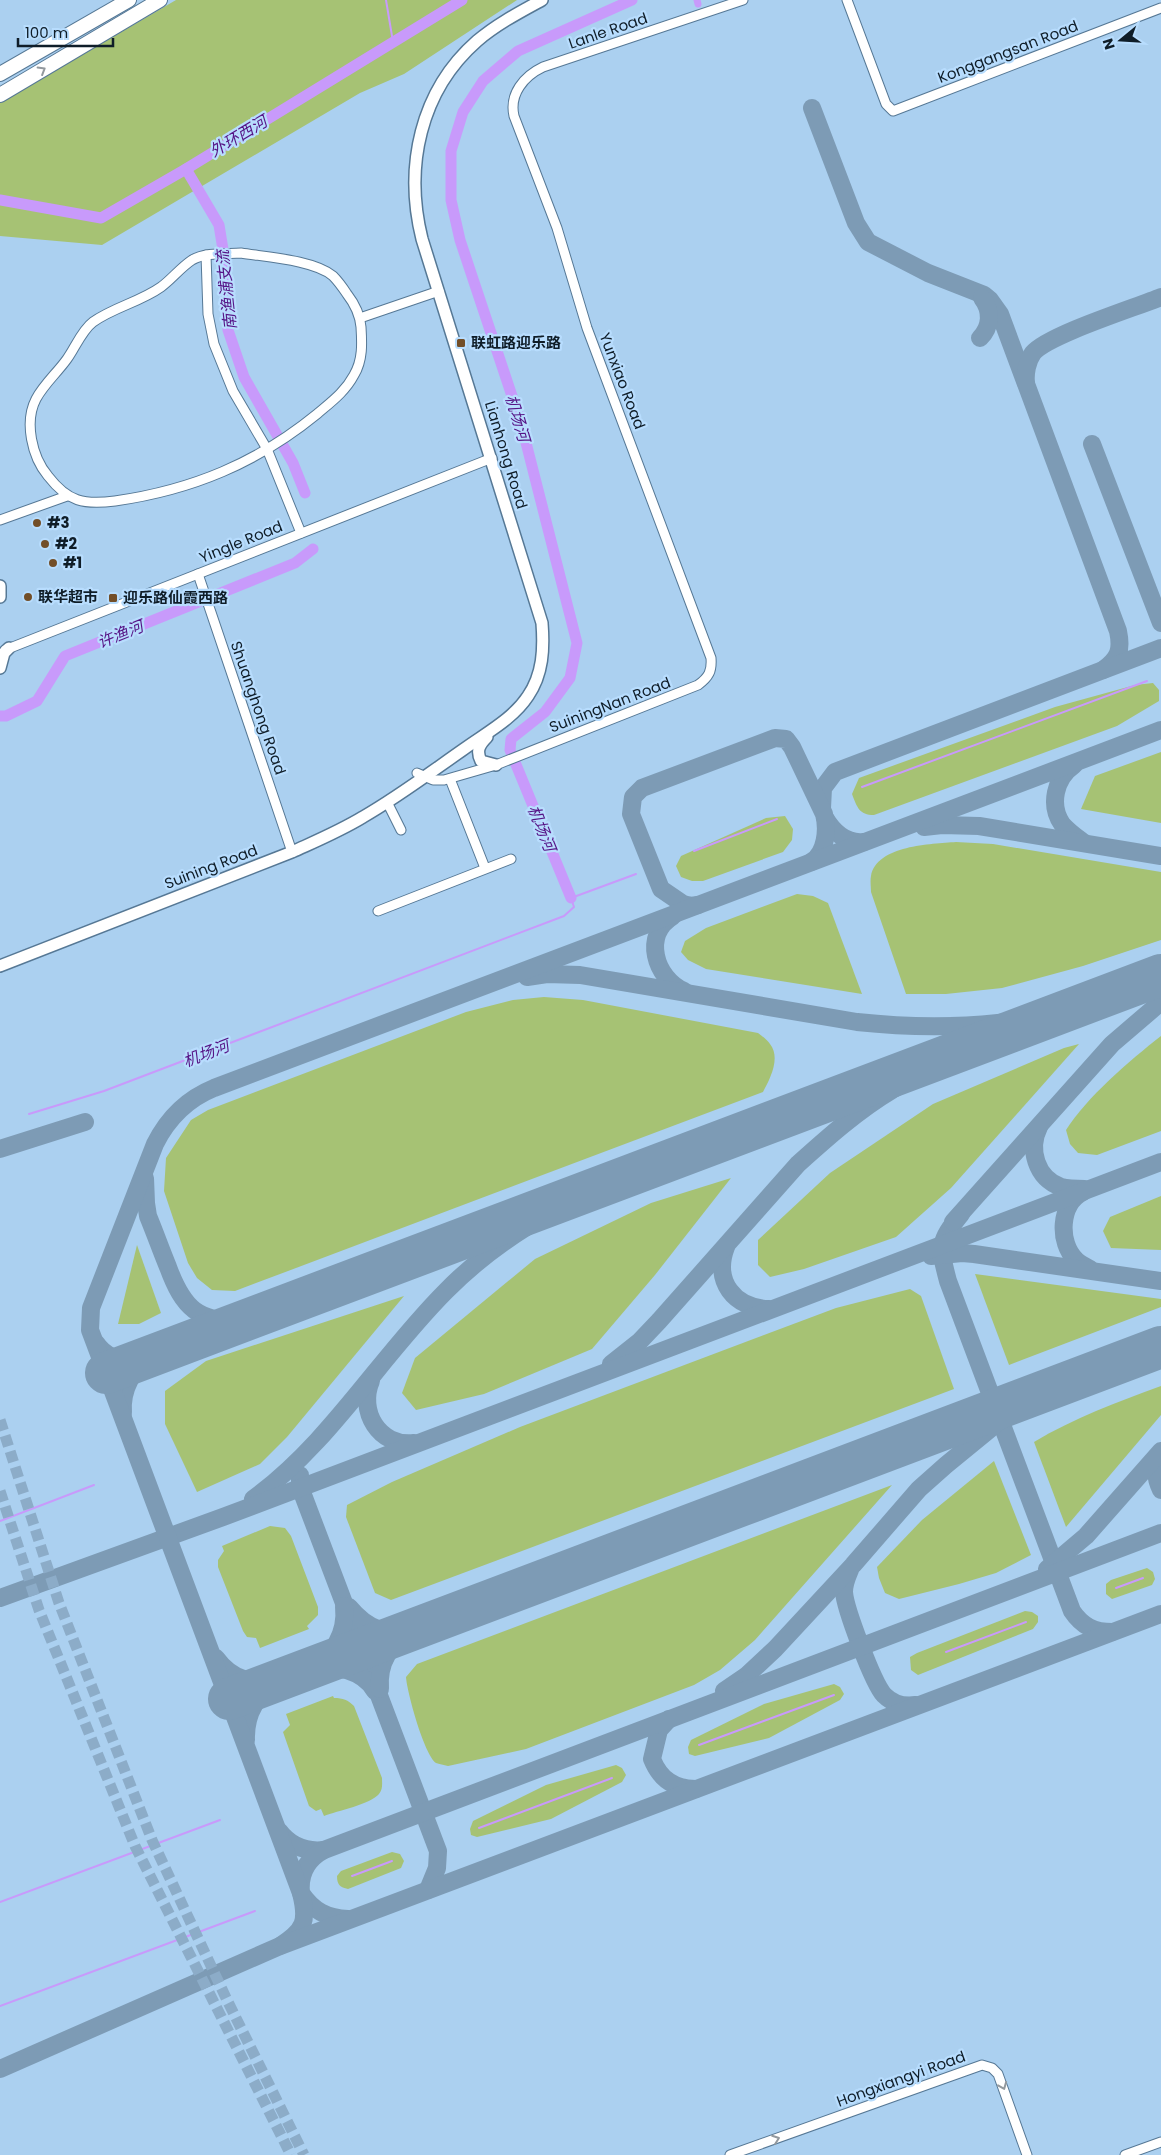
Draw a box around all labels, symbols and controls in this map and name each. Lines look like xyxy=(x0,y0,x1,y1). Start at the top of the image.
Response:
street label: Lanle Road xyxy=(566,7,650,54)
scale bar xyxy=(18,15,112,47)
street label: Konggangsan Road xyxy=(935,15,1081,88)
north arrow xyxy=(1096,15,1146,65)
text: 100 m xyxy=(25,22,68,43)
text: N xyxy=(1097,36,1120,52)
one-way arrow xyxy=(36,66,45,76)
water label: 外环西河 xyxy=(205,109,274,163)
water label: 南渔浦支流 xyxy=(211,247,242,331)
street label: Yunxiao Road xyxy=(594,330,650,432)
place label: 联虹路迎乐路 xyxy=(471,332,561,353)
marker: 联虹路迎乐路 xyxy=(455,337,467,349)
water label: 机场河 xyxy=(500,392,536,447)
street label: Lianhong Road xyxy=(480,398,533,511)
place label: #3 xyxy=(47,512,70,533)
street label: Yingle Road xyxy=(196,515,286,568)
marker: #3 xyxy=(31,517,43,529)
place label: #2 xyxy=(55,533,78,554)
marker: #2 xyxy=(39,538,51,550)
place label: #1 xyxy=(63,552,82,573)
marker: #1 xyxy=(47,557,59,569)
place label: 联华超市 xyxy=(38,586,98,607)
place label: 迎乐路仙霞西路 xyxy=(123,587,228,608)
marker: 联华超市 xyxy=(22,591,34,603)
marker: 迎乐路仙霞西路 xyxy=(107,592,119,604)
water label: 许渔河 xyxy=(94,614,150,654)
street label: Shuanghong Road xyxy=(226,638,291,777)
street label: SuiningNan Road xyxy=(546,672,674,737)
water label: 机场河 xyxy=(522,802,562,858)
street label: Suining Road xyxy=(161,839,260,894)
water label: 机场河 xyxy=(180,1033,235,1073)
street label: Hongxiangyi Road xyxy=(834,2045,968,2112)
one-way arrow xyxy=(996,2081,1007,2090)
one-way arrow xyxy=(772,2134,780,2144)

